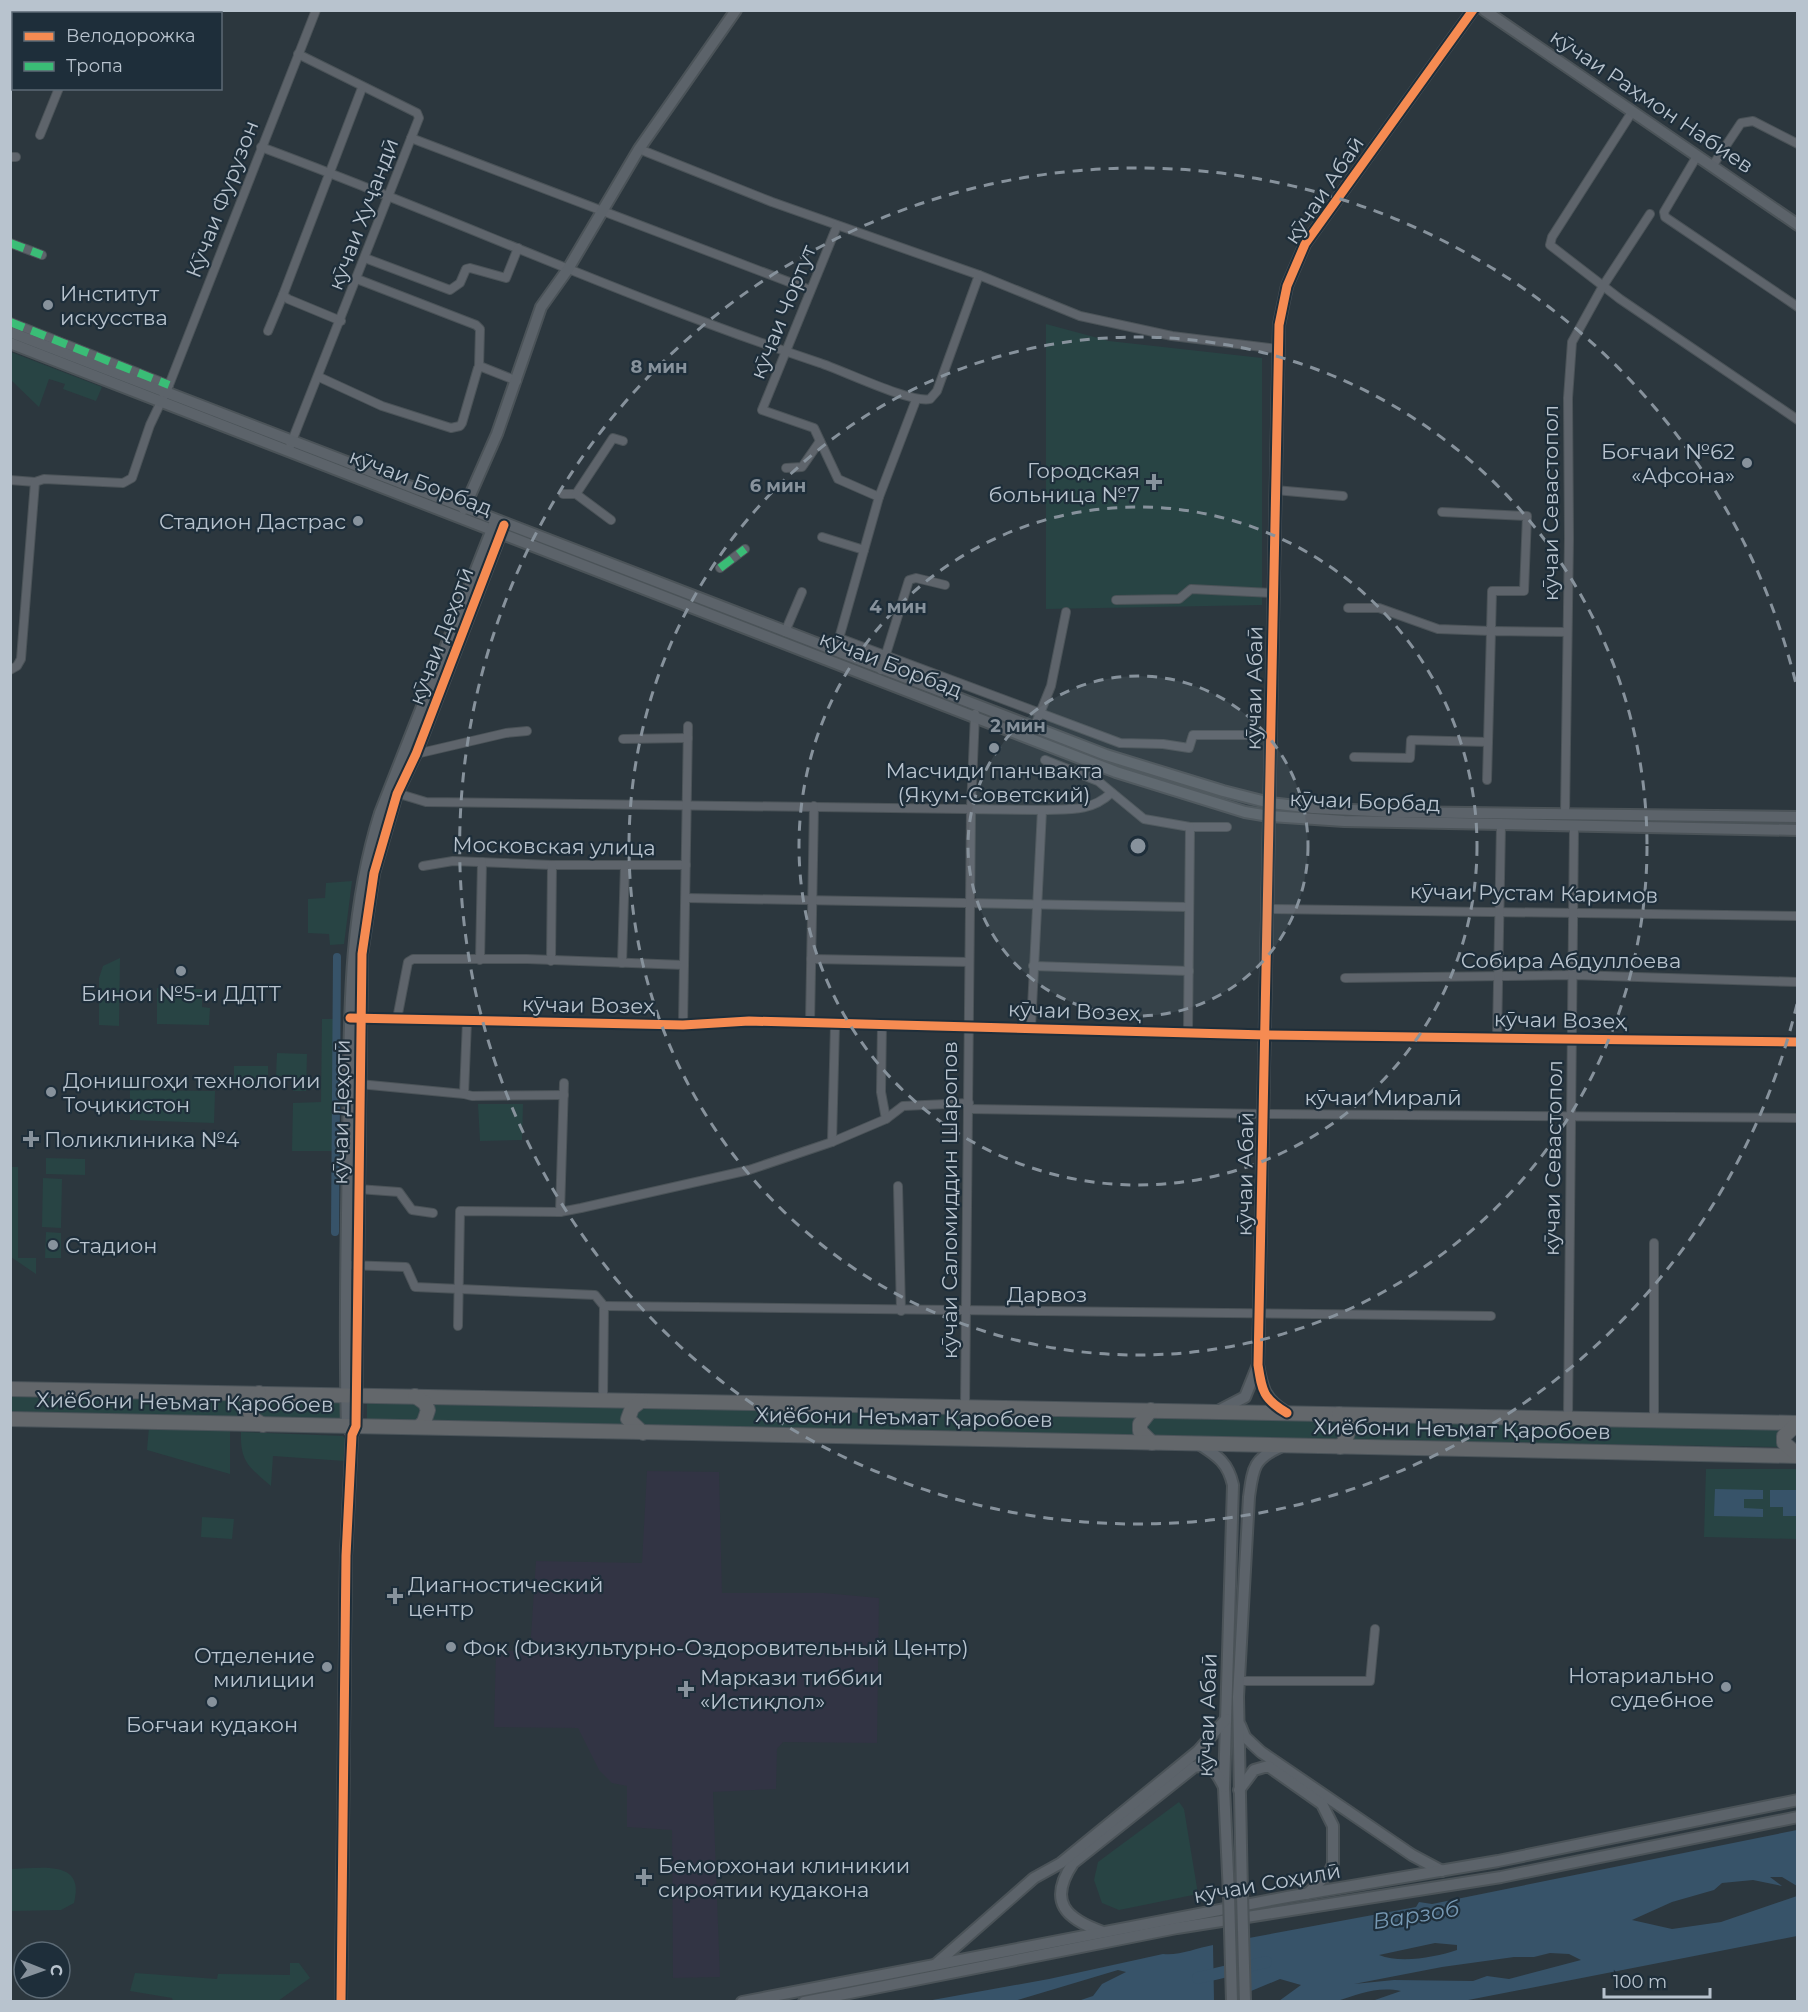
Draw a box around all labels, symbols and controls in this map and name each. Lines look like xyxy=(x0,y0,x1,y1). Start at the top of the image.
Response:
legend xyxy=(12,12,222,90)
street label: кӯчаи Раҳмон Набиев xyxy=(1546,24,1758,178)
text: Велодорожка xyxy=(66,25,195,47)
text: Тропа xyxy=(66,55,123,77)
street label: Кӯчаи Фурузон xyxy=(181,117,263,281)
street label: кӯчаи Абаӣ xyxy=(1279,132,1369,248)
street label: кӯчаи Хуҷандӣ xyxy=(323,135,403,293)
street label: кӯчаи Чортут xyxy=(745,241,821,383)
place label: Институт искусства xyxy=(60,281,168,330)
marker: Институт искусства xyxy=(41,298,55,312)
text: 8 мин xyxy=(631,356,687,378)
street label: кӯчаи Севастопол xyxy=(1538,405,1563,601)
place label: Боғчаи №62 «Афсона» xyxy=(1601,439,1735,488)
street label: кӯчаи Борбад xyxy=(346,443,496,521)
marker: Боғчаи №62 «Афсона» xyxy=(1740,456,1754,470)
place label: Городская больница №7 xyxy=(989,458,1140,507)
marker: Городская больница №7 xyxy=(1145,473,1163,491)
text: 6 мин xyxy=(750,475,806,497)
place label: Стадион Дастрас xyxy=(159,509,346,534)
marker: Стадион Дастрас xyxy=(351,514,365,528)
street label: кӯчаи Деҳотӣ xyxy=(403,564,479,708)
text: 4 мин xyxy=(869,596,927,618)
street label: кӯчаи Борбад xyxy=(816,625,966,703)
street label: кӯчаи Абаӣ xyxy=(1240,626,1268,750)
text: 2 мин xyxy=(990,715,1046,737)
marker: Масчиди панчвакта (Якум-Советский) xyxy=(987,741,1001,755)
place label: Масчиди панчвакта (Якум-Советский) xyxy=(885,758,1103,807)
street label: кӯчаи Борбад xyxy=(1289,786,1441,816)
street label: Московская улица xyxy=(452,832,656,860)
centre of rings xyxy=(1128,836,1148,856)
street label: кӯчаи Рустам Каримов xyxy=(1410,878,1658,908)
street label: Собира Абдуллоева xyxy=(1461,948,1681,973)
marker: Бинои №5-и ДДТТ xyxy=(174,964,188,978)
place label: Бинои №5-и ДДТТ xyxy=(81,981,282,1006)
street label: кӯчаи Возеҳ xyxy=(522,991,655,1019)
street label: кӯчаи Возеҳ xyxy=(1007,996,1141,1026)
street label: кӯчаи Возеҳ xyxy=(1494,1006,1627,1034)
street label: кӯчаи Деҳотӣ xyxy=(327,1039,355,1185)
street label: кӯчаи Саломиддин Шаропов xyxy=(937,1041,962,1359)
street label: кӯчаи Севастопол xyxy=(1539,1060,1567,1256)
place label: Донишгоҳи технологии Тоҷикистон xyxy=(63,1068,320,1117)
marker: Донишгоҳи технологии Тоҷикистон xyxy=(44,1085,58,1099)
street label: кӯчаи Миралӣ xyxy=(1304,1085,1462,1110)
street label: кӯчаи Абаӣ xyxy=(1231,1112,1259,1236)
place label: Поликлиника №4 xyxy=(44,1127,240,1152)
marker: Поликлиника №4 xyxy=(22,1130,40,1148)
place label: Стадион xyxy=(65,1233,158,1258)
marker: Стадион xyxy=(46,1238,60,1252)
street label: Дарвоз xyxy=(1007,1282,1087,1307)
street label: Хиёбони Неъмат Қаробоев xyxy=(36,1387,334,1417)
street label: Хиёбони Неъмат Қаробоев xyxy=(755,1402,1053,1432)
street label: Хиёбони Неъмат Қаробоев xyxy=(1313,1414,1611,1444)
place label: Диагностический центр xyxy=(408,1572,603,1621)
marker: Диагностический центр xyxy=(386,1587,404,1605)
place label: Фок (Физкультурно-Оздоровительный Центр) xyxy=(463,1635,969,1660)
marker: Фок (Физкультурно-Оздоровительный Центр) xyxy=(444,1640,458,1654)
place label: Отделение милиции xyxy=(194,1643,315,1692)
street label: кӯчаи Абаӣ xyxy=(1192,1653,1222,1777)
marker: Отделение милиции xyxy=(320,1660,334,1674)
place label: Нотариально судебное xyxy=(1568,1663,1714,1712)
place label: Маркази тиббии «Истиқлол» xyxy=(700,1665,883,1714)
marker: Маркази тиббии «Истиқлол» xyxy=(677,1680,695,1698)
marker: Нотариально судебное xyxy=(1719,1680,1733,1694)
marker: Боғчаи кудакон xyxy=(205,1695,219,1709)
place label: Боғчаи кудакон xyxy=(126,1712,298,1737)
place label: Беморхонаи клиникии сироятии кудакона xyxy=(658,1853,910,1902)
street label: кӯчаи Соҳилӣ xyxy=(1191,1858,1343,1908)
marker: Беморхонаи клиникии сироятии кудакона xyxy=(635,1868,653,1886)
water label: Варзоб xyxy=(1371,1895,1462,1935)
north arrow xyxy=(12,1940,72,2000)
scale bar xyxy=(1604,1961,1710,1999)
text: С xyxy=(47,1964,66,1977)
text: 100 m xyxy=(1613,1971,1667,1993)

